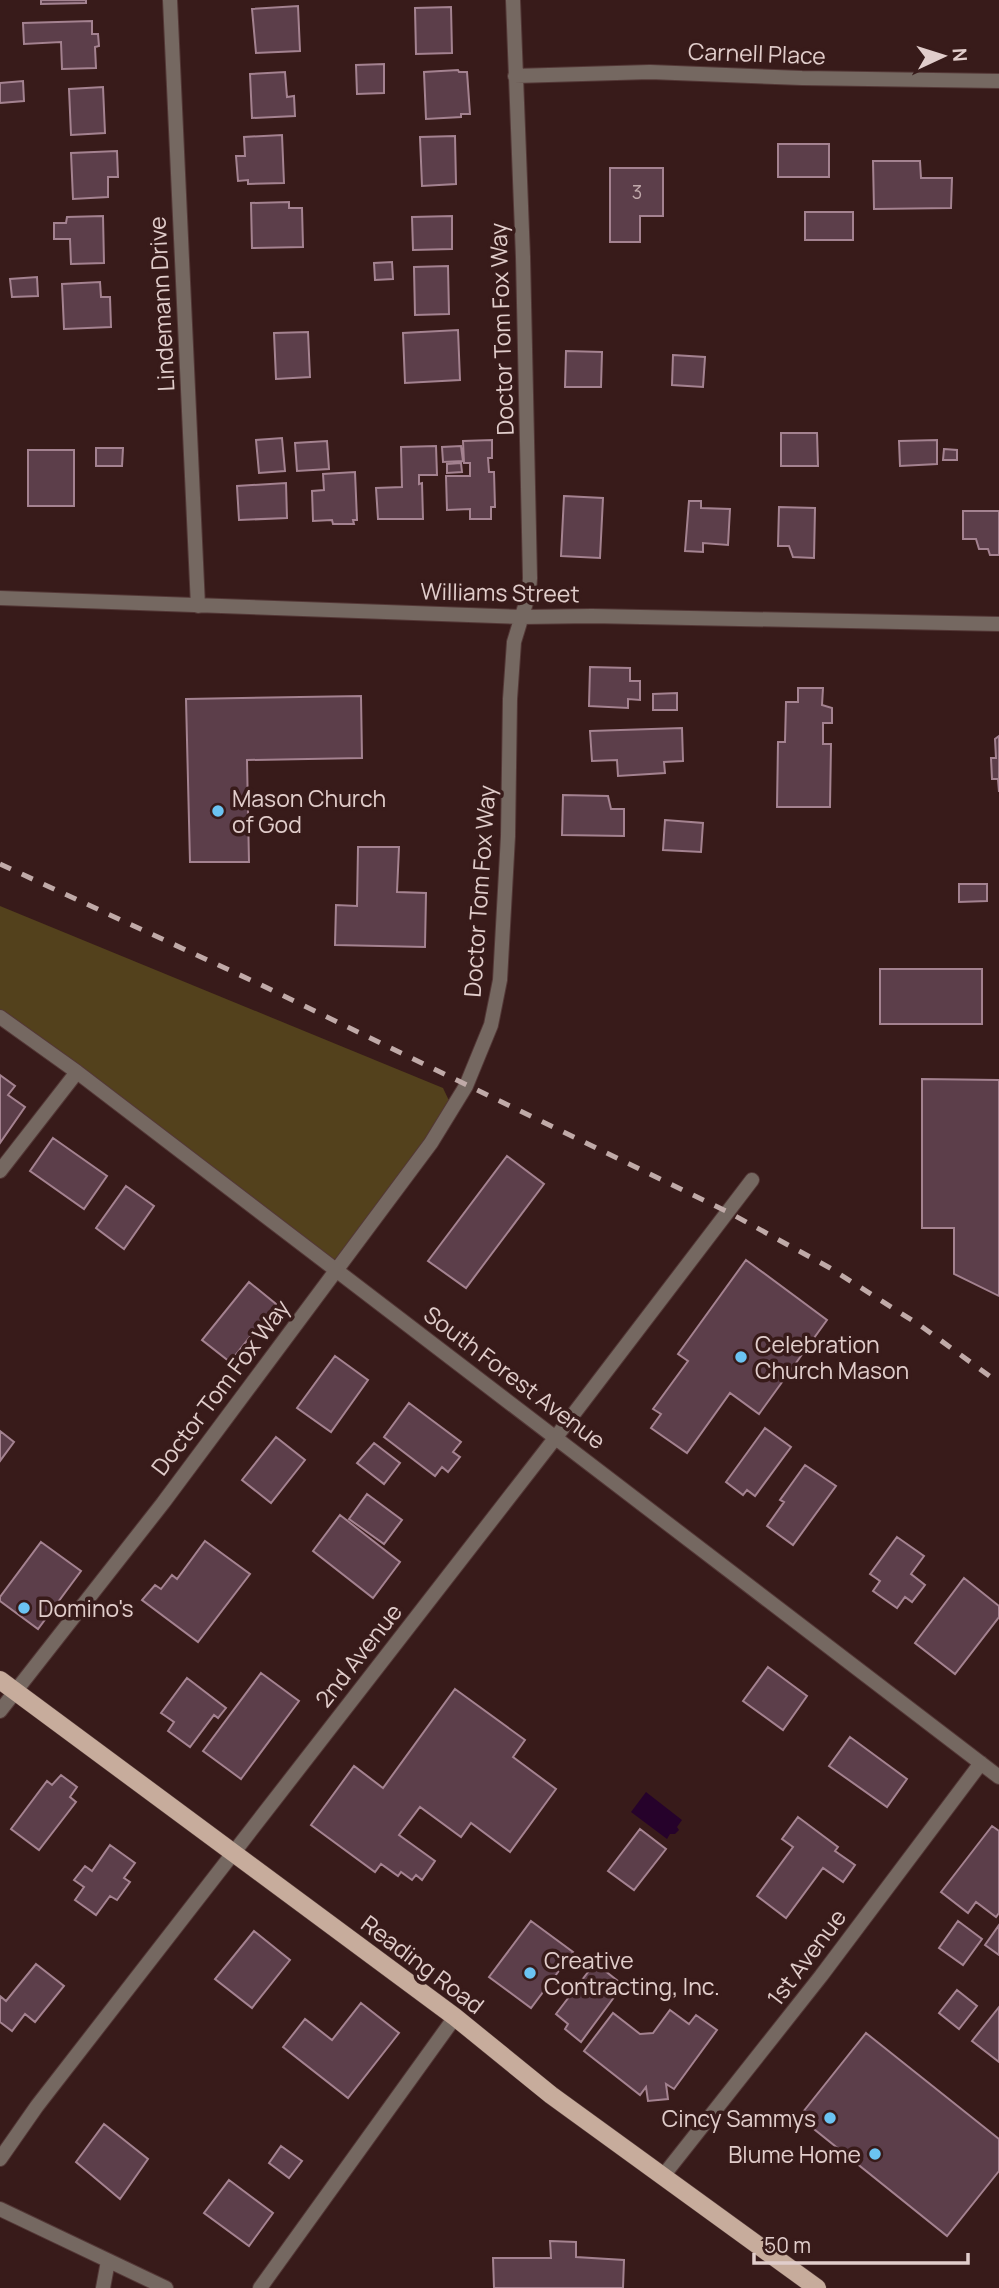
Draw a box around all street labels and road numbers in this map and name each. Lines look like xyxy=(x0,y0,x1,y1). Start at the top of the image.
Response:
street label: Carnell Place xyxy=(688,35,826,71)
street label: Lindemann Drive xyxy=(140,216,182,392)
street label: Doctor Tom Fox Way xyxy=(481,222,521,436)
street label: Williams Street xyxy=(420,575,580,609)
street label: Doctor Tom Fox Way xyxy=(456,784,502,998)
street label: Doctor Tom Fox Way xyxy=(143,1292,297,1482)
street label: South Forest Avenue xyxy=(418,1298,612,1456)
street label: 2nd Avenue xyxy=(307,1596,409,1714)
street label: 1st Avenue xyxy=(759,1902,853,2012)
street label: Reading Road xyxy=(355,1907,491,2021)

